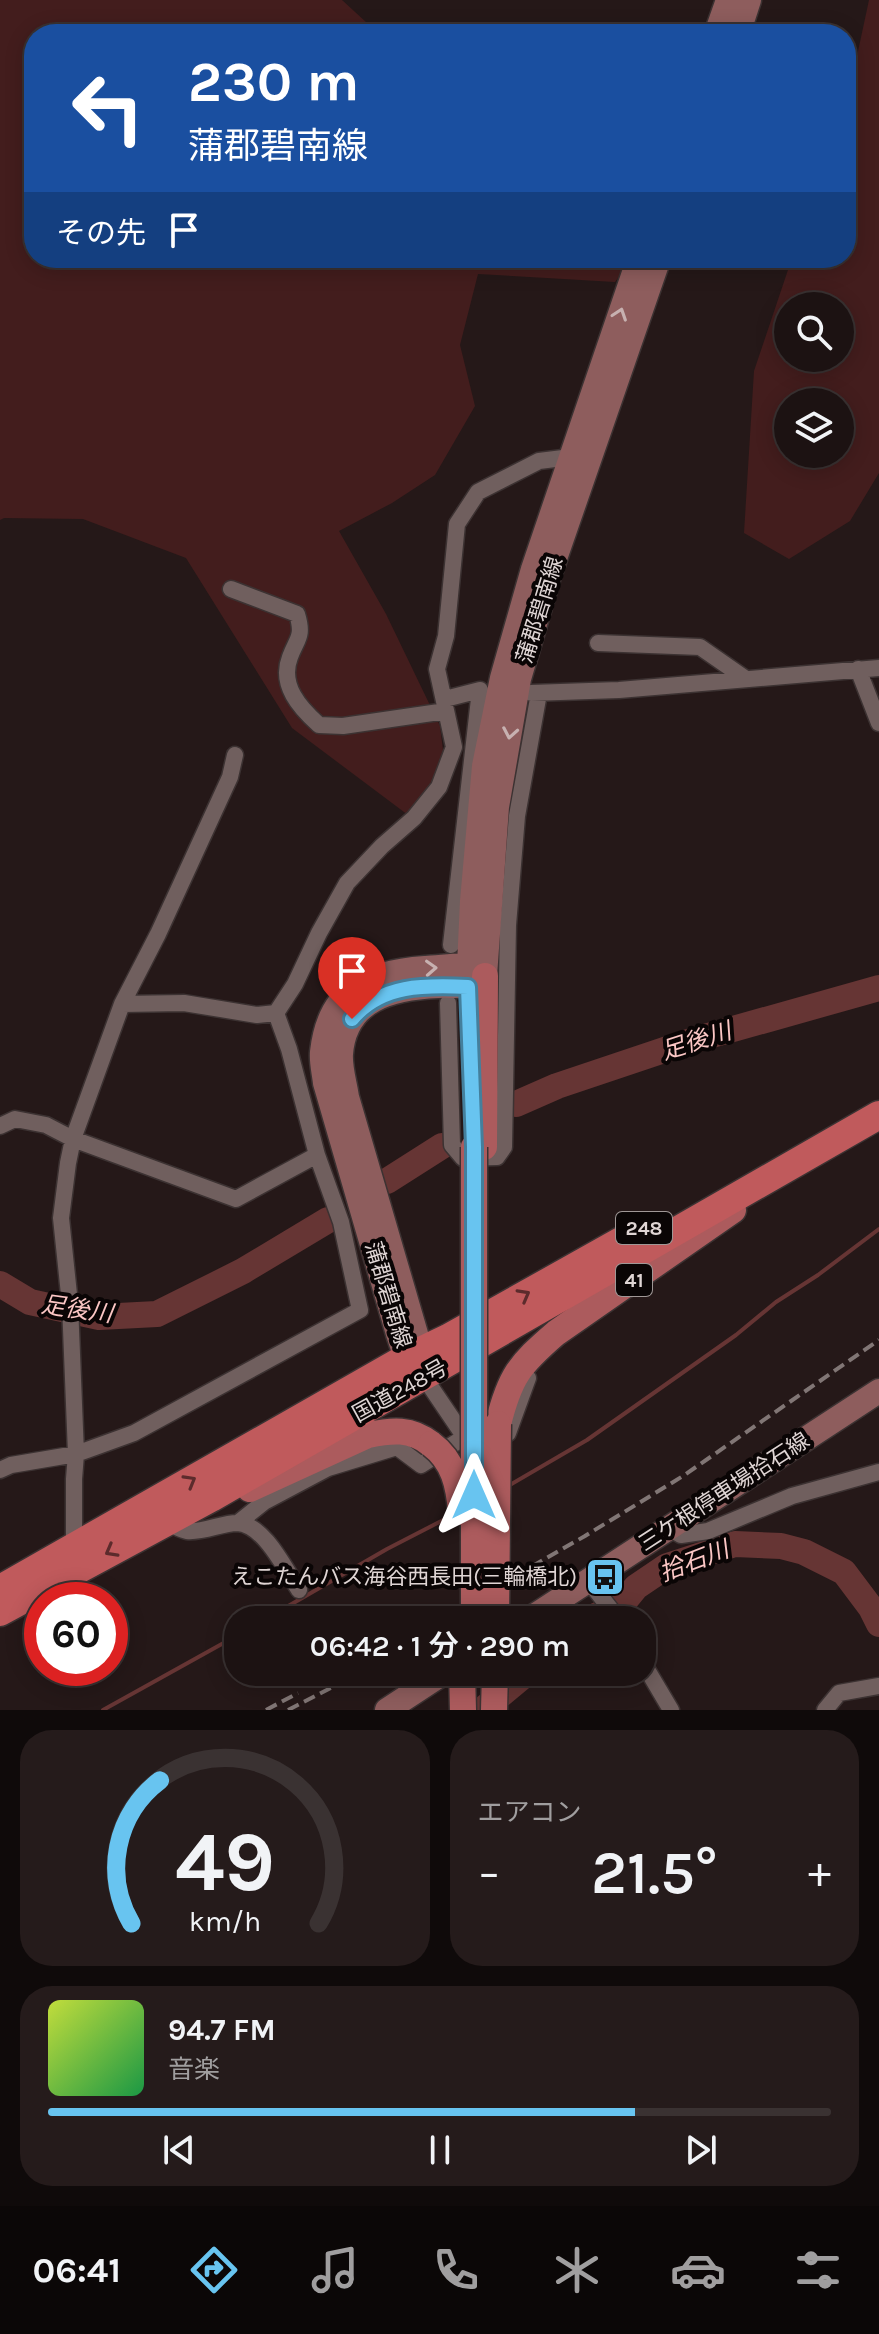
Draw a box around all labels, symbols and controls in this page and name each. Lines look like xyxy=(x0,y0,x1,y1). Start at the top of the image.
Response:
text: 230 m xyxy=(188,49,359,114)
icon: left xyxy=(56,56,160,160)
text: 蒲郡碧南線 xyxy=(188,125,368,167)
icon: arrive xyxy=(162,208,206,252)
text: その先 xyxy=(56,215,146,251)
map controls xyxy=(774,292,854,468)
button: search xyxy=(774,292,854,372)
one-way arrow xyxy=(611,308,627,322)
button: layers xyxy=(774,388,854,468)
street label: 蒲郡碧南線 xyxy=(511,554,569,666)
one-way arrow xyxy=(503,726,520,739)
pin xyxy=(318,937,386,1019)
icon: arrive xyxy=(330,949,374,993)
one-way arrow xyxy=(425,960,438,977)
water label: 足後川 xyxy=(657,1016,737,1065)
road number: 248 xyxy=(616,1212,672,1244)
street label: 蒲郡碧南線 xyxy=(359,1239,417,1351)
road number: 41 xyxy=(616,1264,652,1296)
one-way arrow xyxy=(516,1289,530,1305)
water label: 足後川 xyxy=(39,1290,118,1328)
street label: 国道248号 xyxy=(348,1354,452,1428)
street label: 三ケ根停車場拾石線 xyxy=(634,1427,814,1557)
position arrow xyxy=(432,1453,516,1537)
one-way arrow xyxy=(181,1475,195,1491)
water label: 拾石川 xyxy=(655,1534,735,1587)
one-way arrow xyxy=(105,1541,119,1557)
bus stop icon: えこたんバス海谷西長田(三輪橋北) xyxy=(584,1556,626,1598)
place label: えこたんバス海谷西長田(三輪橋北) xyxy=(231,1564,577,1590)
speed limit sign: 60 xyxy=(24,1582,128,1686)
text: 06:42 · 1 分 · 290 m xyxy=(310,1628,570,1664)
text: エアコン xyxy=(478,1797,582,1828)
text: 49 xyxy=(175,1814,275,1911)
text: 21.5° xyxy=(591,1838,717,1908)
text: − xyxy=(478,1847,501,1898)
text: + xyxy=(808,1847,831,1898)
text: km/h xyxy=(189,1905,261,1938)
text: 94.7 FM xyxy=(168,2012,276,2048)
text: 音楽 xyxy=(168,2054,220,2085)
icon: previous xyxy=(157,2128,201,2172)
icon: pause xyxy=(418,2128,462,2172)
icon: next xyxy=(679,2128,723,2172)
icon: directions xyxy=(186,2242,242,2298)
icon: music xyxy=(307,2242,363,2298)
icon: phone xyxy=(428,2242,484,2298)
icon: climate xyxy=(549,2242,605,2298)
icon: car xyxy=(670,2242,726,2298)
icon: filters xyxy=(790,2242,846,2298)
text: 06:41 xyxy=(32,2249,121,2291)

